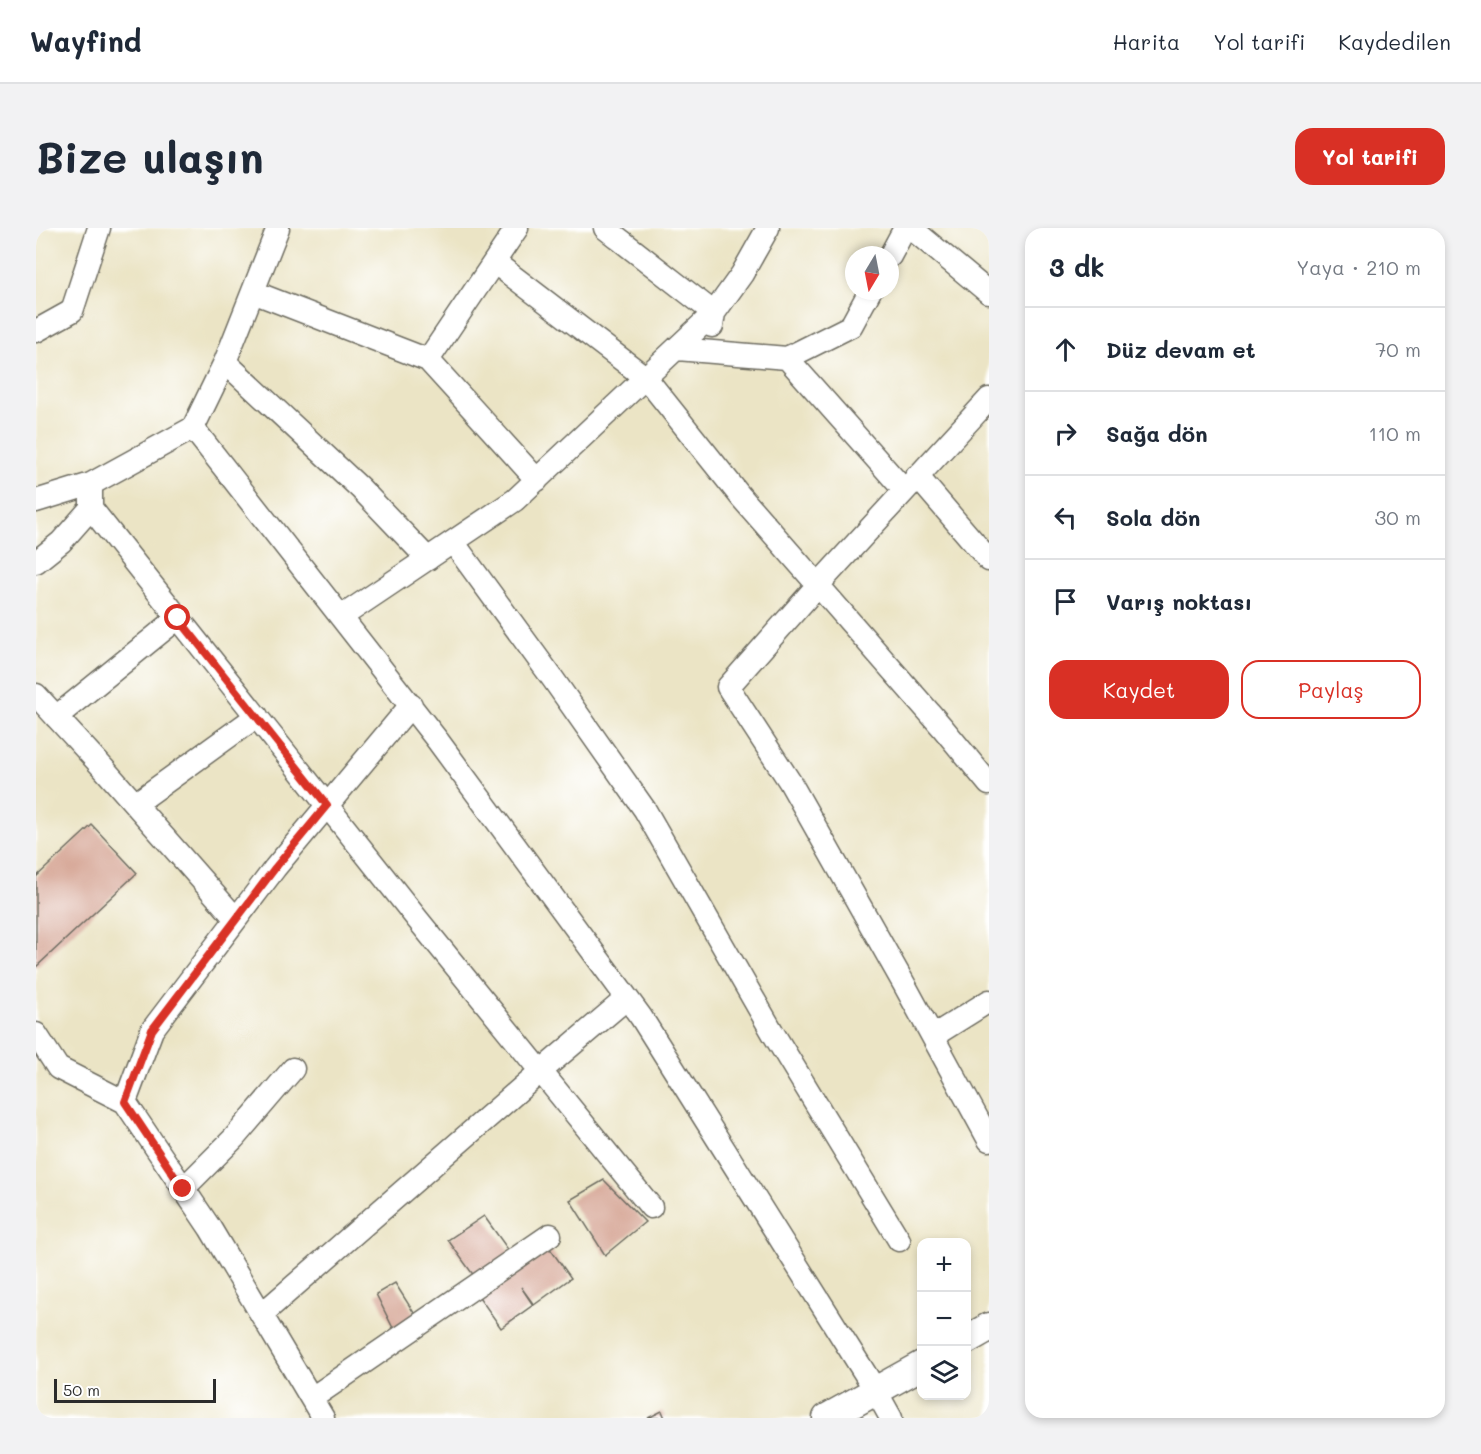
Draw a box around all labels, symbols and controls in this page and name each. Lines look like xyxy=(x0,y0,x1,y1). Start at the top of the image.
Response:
text: Wayfind xyxy=(30,23,141,59)
text: Harita xyxy=(1113,28,1180,55)
text: Yol tarifi xyxy=(1213,28,1305,55)
text: Kaydedilen xyxy=(1338,28,1451,55)
button: Yol tarifi xyxy=(1295,128,1445,185)
text: Bize ulaşın xyxy=(36,129,264,184)
north arrow xyxy=(845,246,899,300)
text: 3 dk xyxy=(1049,250,1104,284)
text: Yaya · 210 m xyxy=(1296,254,1421,280)
icon: ahead xyxy=(1049,333,1082,366)
text: Düz devam et xyxy=(1106,335,1255,364)
text: 70 m xyxy=(1375,336,1421,362)
icon: right xyxy=(1049,417,1082,450)
text: Sağa dön xyxy=(1106,419,1208,448)
text: 110 m xyxy=(1368,420,1421,446)
icon: left xyxy=(1049,501,1082,534)
text: Sola dön xyxy=(1106,503,1200,532)
text: 30 m xyxy=(1375,504,1421,530)
icon: arrive xyxy=(1049,585,1082,618)
text: Varış noktası xyxy=(1106,587,1252,616)
route start xyxy=(164,604,190,630)
button: Kaydet xyxy=(1049,660,1229,719)
button: Paylaş xyxy=(1241,660,1421,719)
route end xyxy=(169,1175,195,1201)
map controls xyxy=(917,1238,971,1400)
button: + xyxy=(917,1238,971,1292)
button: − xyxy=(917,1292,971,1346)
button: layers xyxy=(917,1346,971,1400)
scale bar xyxy=(54,1376,216,1404)
text: 50 m xyxy=(63,1379,100,1400)

